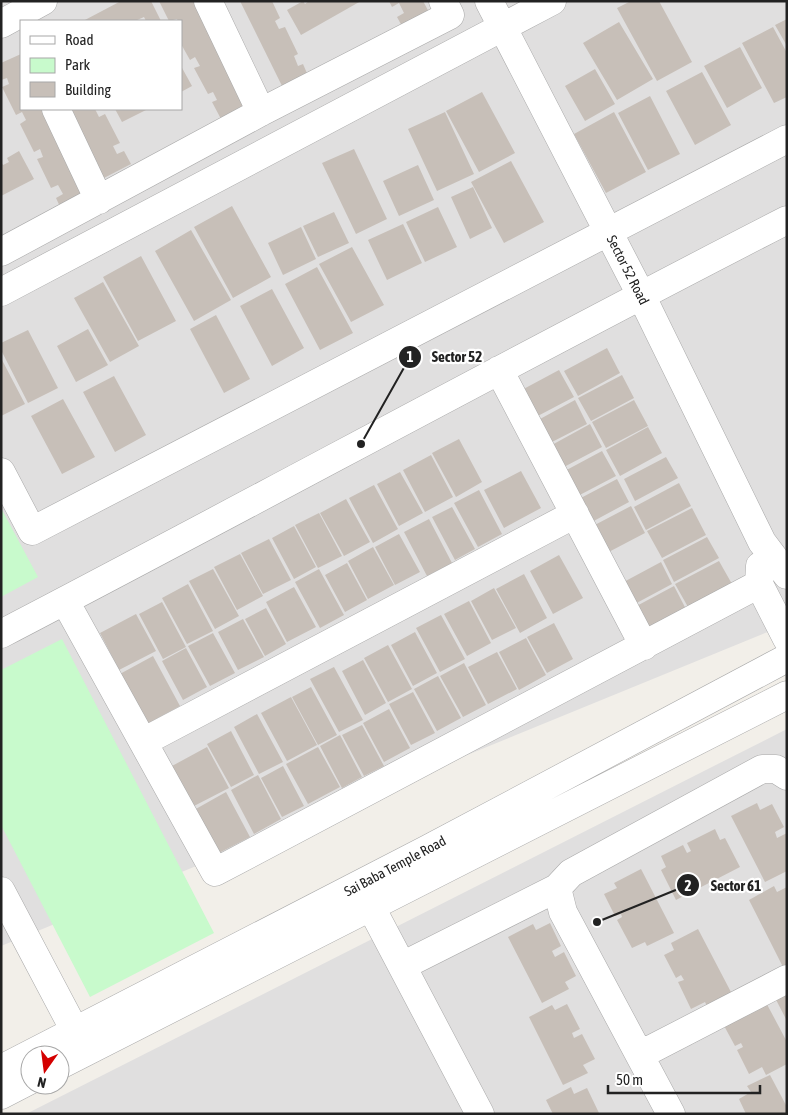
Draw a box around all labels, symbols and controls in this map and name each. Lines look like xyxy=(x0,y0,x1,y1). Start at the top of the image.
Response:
legend xyxy=(20,20,182,110)
text: Road xyxy=(65,31,94,48)
text: Park xyxy=(65,56,90,73)
text: Building xyxy=(65,81,111,98)
street label: Sector 52 Road xyxy=(604,233,652,307)
callout: Sector 52 xyxy=(397,342,493,372)
text: 1 xyxy=(406,348,414,365)
text: Sector 52 xyxy=(432,348,482,365)
street label: Sai Baba Temple Road xyxy=(341,832,449,900)
callout: Sector 61 xyxy=(676,870,771,900)
text: 2 xyxy=(684,877,692,894)
text: Sector 61 xyxy=(711,877,761,894)
north arrow xyxy=(20,1045,70,1095)
scale bar xyxy=(608,1062,760,1094)
text: 50 m xyxy=(616,1071,643,1088)
text: N xyxy=(36,1074,48,1091)

